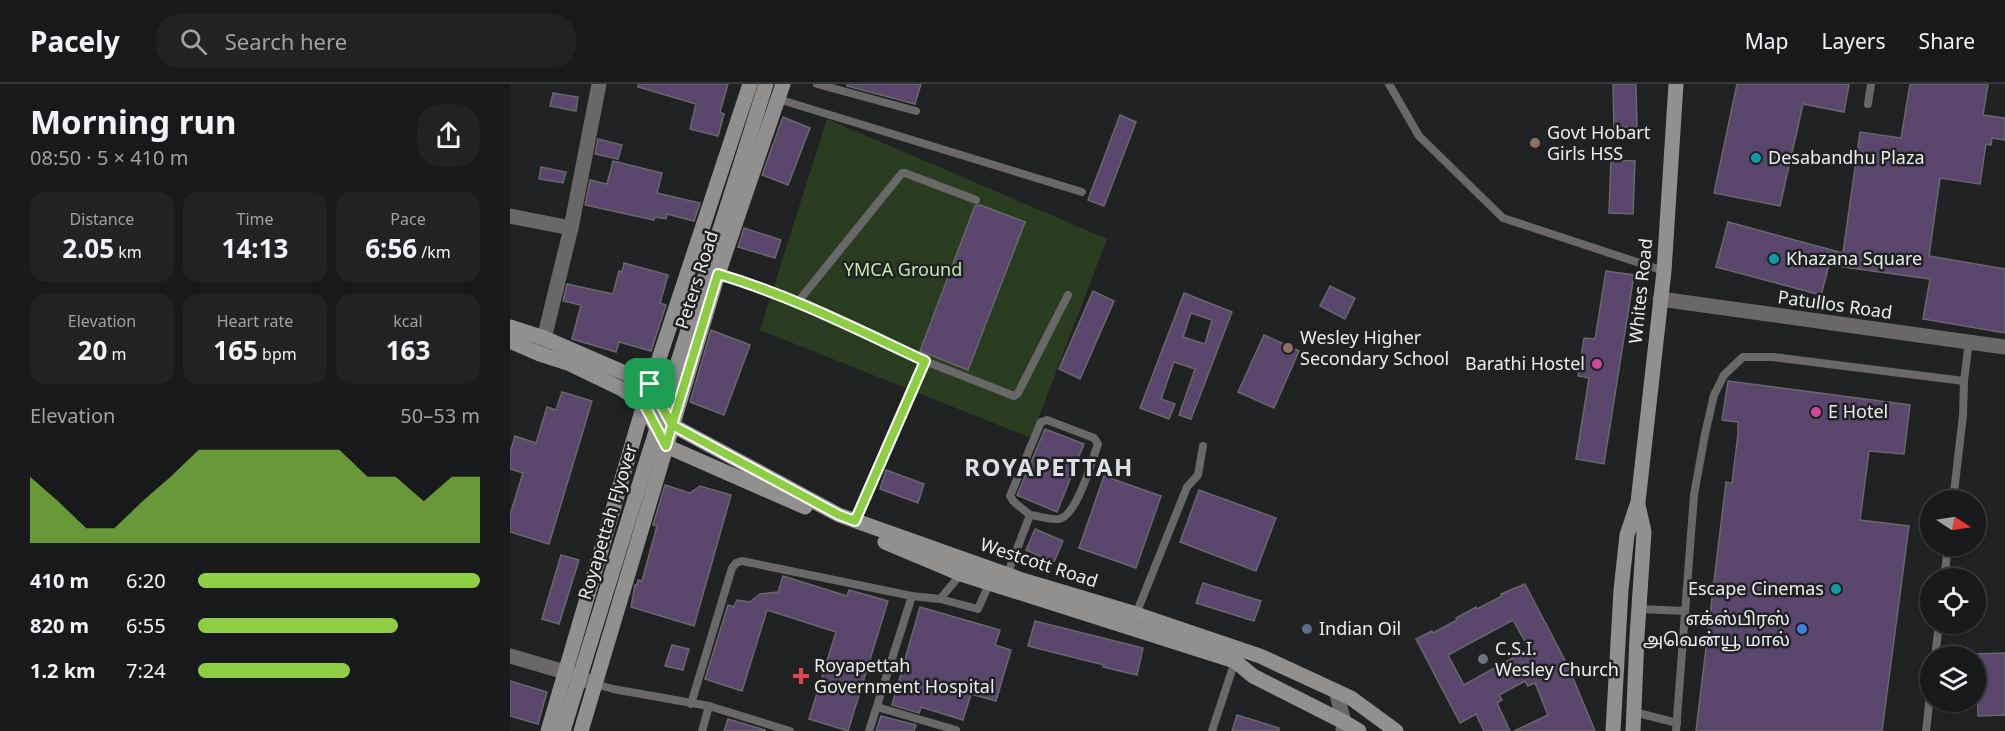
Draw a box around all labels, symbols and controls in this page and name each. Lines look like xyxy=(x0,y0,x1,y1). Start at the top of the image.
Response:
search box xyxy=(156,14,576,68)
text: Pacely xyxy=(30,22,120,60)
icon: search xyxy=(177,25,210,58)
text: Search here xyxy=(225,26,347,56)
text: Map xyxy=(1745,27,1789,55)
text: Layers xyxy=(1822,27,1886,55)
text: Share xyxy=(1919,27,1975,55)
text: Morning run xyxy=(30,99,236,144)
button: share xyxy=(417,104,480,167)
place label: Govt Hobart Girls HSS xyxy=(1547,120,1651,165)
marker: Govt Hobart Girls HSS xyxy=(1528,136,1542,150)
text: 08:50 · 5 × 410 m xyxy=(30,144,188,171)
place label: Desabandhu Plaza xyxy=(1768,145,1925,169)
marker: Desabandhu Plaza xyxy=(1749,151,1763,165)
text: Distance xyxy=(70,208,134,230)
text: Time xyxy=(236,208,274,230)
text: Pace xyxy=(390,208,426,230)
street label: Peters Road xyxy=(669,228,723,332)
text: 2.05 xyxy=(62,230,114,266)
text: 14:13 xyxy=(222,230,288,266)
text: 6:56 xyxy=(365,230,417,266)
street label: Whites Road xyxy=(1623,237,1657,345)
text: km xyxy=(114,241,142,263)
text: /km xyxy=(417,241,451,263)
place label: Khazana Square xyxy=(1786,246,1922,270)
marker: Khazana Square xyxy=(1767,252,1781,266)
park label: YMCA Ground xyxy=(844,257,962,281)
street label: Patullos Road xyxy=(1776,284,1894,324)
text: Elevation xyxy=(68,310,136,332)
text: Heart rate xyxy=(217,310,293,332)
text: kcal xyxy=(393,310,423,332)
place label: Wesley Higher Secondary School xyxy=(1300,325,1449,370)
text: 20 xyxy=(78,332,107,368)
text: 165 xyxy=(213,332,258,368)
text: 163 xyxy=(386,332,430,368)
marker: Wesley Higher Secondary School xyxy=(1281,341,1295,355)
text: m xyxy=(107,343,126,365)
text: bpm xyxy=(258,343,297,365)
place label: Barathi Hostel xyxy=(1465,351,1585,375)
marker: Barathi Hostel xyxy=(1590,357,1604,371)
pin xyxy=(624,358,675,409)
icon: arrive xyxy=(633,367,666,400)
place label: E Hotel xyxy=(1828,399,1888,423)
text: Elevation xyxy=(30,402,115,429)
text: 50–53 m xyxy=(400,402,480,429)
marker: E Hotel xyxy=(1809,405,1823,419)
street label: Royapettah Flyover xyxy=(572,440,642,602)
district label: ROYAPETTAH xyxy=(964,450,1134,483)
north arrow xyxy=(1920,490,1986,556)
map controls xyxy=(1920,490,1986,712)
street label: Westcott Road xyxy=(978,532,1101,592)
text: 410 m xyxy=(30,567,89,594)
text: 6:20 xyxy=(126,567,166,594)
button: locate xyxy=(1920,568,1986,634)
place label: Escape Cinemas xyxy=(1688,576,1824,600)
marker: Escape Cinemas xyxy=(1829,582,1843,596)
place label: எக்ஸ்பிரஸ் அவென்யூ மால் xyxy=(1643,606,1790,652)
text: 820 m xyxy=(30,612,89,639)
text: 6:55 xyxy=(126,612,166,639)
place label: Indian Oil xyxy=(1319,616,1401,640)
marker: Indian Oil xyxy=(1300,622,1314,636)
marker: எக்ஸ்பிரஸ் அவென்யூ மால் xyxy=(1795,622,1809,636)
place label: C.S.I. Wesley Church xyxy=(1495,636,1619,681)
button: layers xyxy=(1920,646,1986,712)
marker: C.S.I. Wesley Church xyxy=(1476,652,1490,666)
place label: Royapettah Government Hospital xyxy=(814,653,995,698)
text: 1.2 km xyxy=(30,657,96,684)
text: 7:24 xyxy=(126,657,166,684)
marker: Royapettah Government Hospital xyxy=(792,667,810,685)

